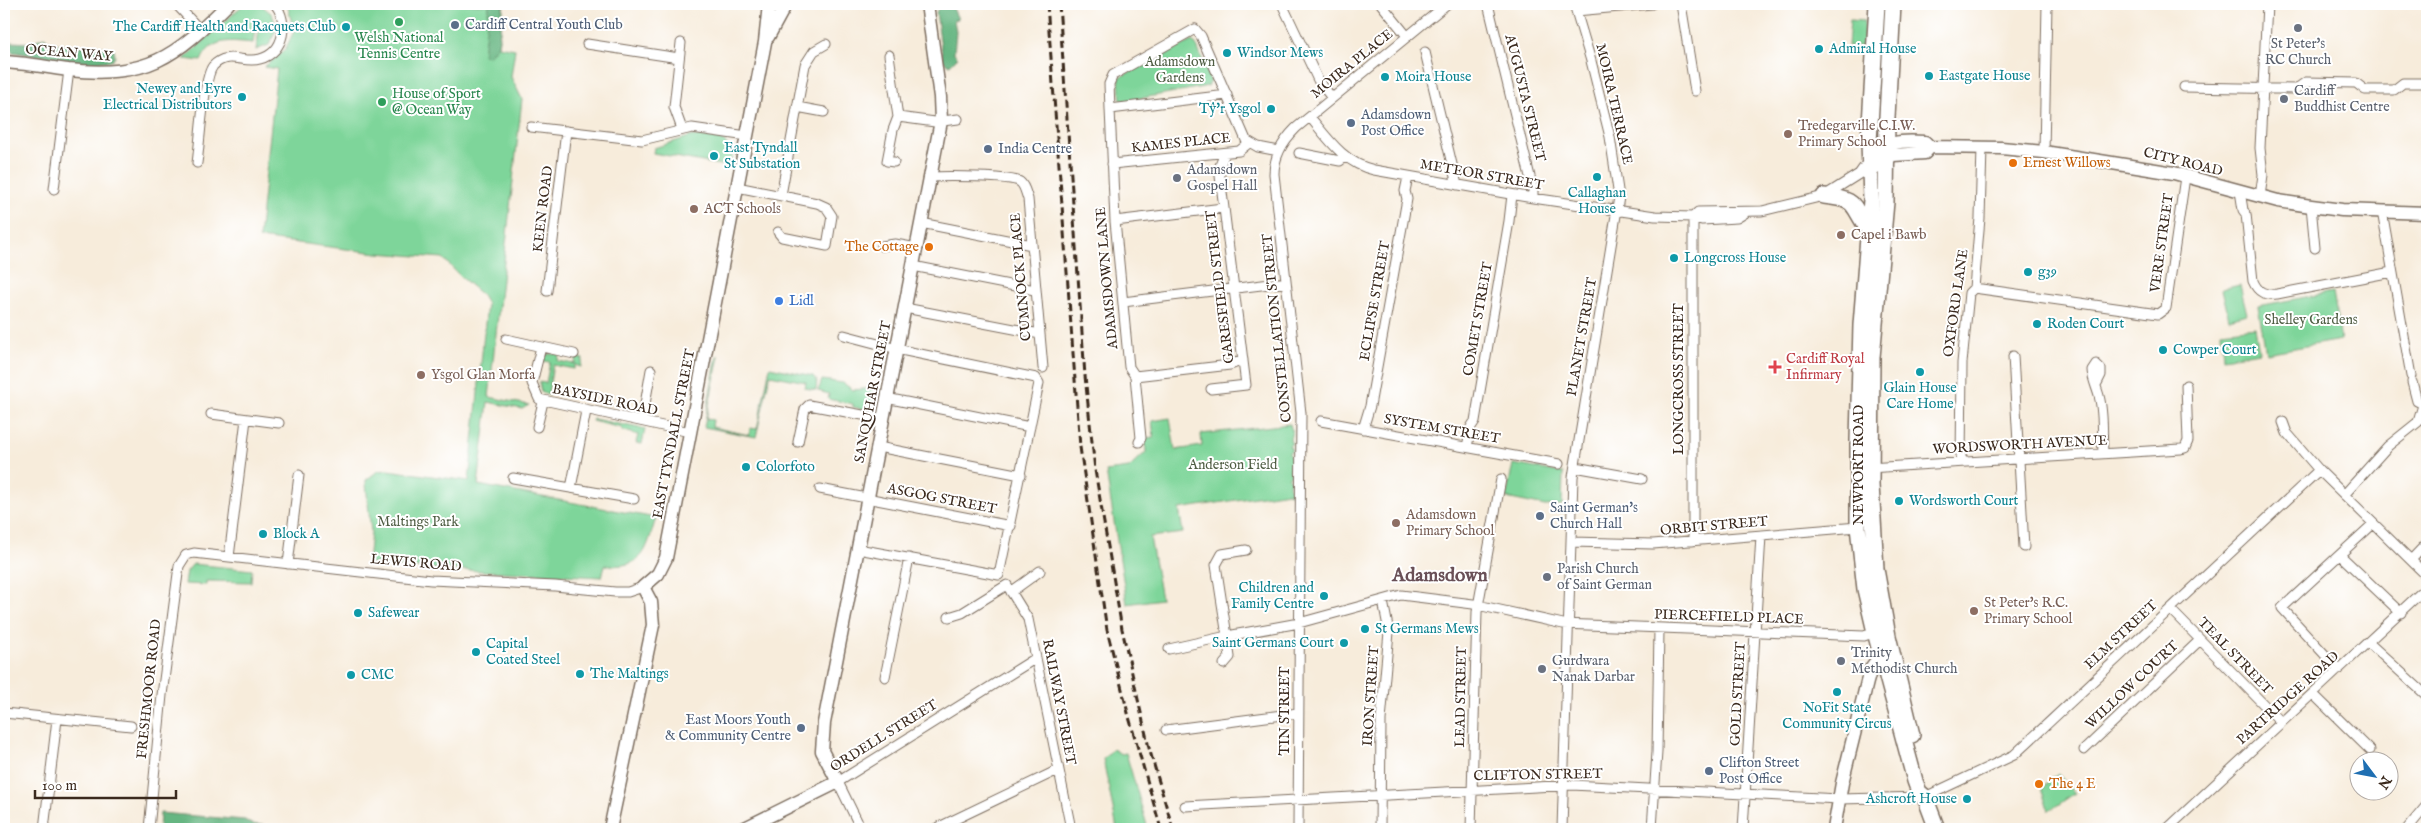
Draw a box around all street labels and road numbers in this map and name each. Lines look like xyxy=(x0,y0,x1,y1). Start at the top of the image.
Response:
street label: MOIRA PLACE xyxy=(1307,25,1397,103)
street label: AUGUSTA STREET xyxy=(1500,32,1550,164)
street label: OCEAN WAY xyxy=(25,40,115,66)
street label: MOIRA TERRACE xyxy=(1591,42,1637,167)
street label: KAMES PLACE xyxy=(1130,129,1232,157)
street label: CITY ROAD xyxy=(2141,143,2225,181)
street label: METEOR STREET xyxy=(1419,155,1546,195)
street label: KEEN ROAD xyxy=(529,165,557,253)
street label: VERE STREET xyxy=(2146,192,2178,295)
street label: ADAMSDOWN LANE xyxy=(1092,206,1122,351)
street label: GARESFIELD STREET xyxy=(1202,208,1238,365)
street label: CUMNOCK PLACE xyxy=(1006,212,1036,342)
street label: CONSTELLATION STREET xyxy=(1258,232,1296,423)
street label: ECLIPSE STREET xyxy=(1356,239,1395,362)
street label: OXFORD LANE xyxy=(1939,247,1973,358)
street label: COMET STREET xyxy=(1459,260,1497,377)
street label: PLANET STREET xyxy=(1563,276,1601,398)
street label: LONGCROSS STREET xyxy=(1670,303,1688,455)
street label: SANQUHAR STREET xyxy=(850,319,896,465)
street label: EAST TYNDALL STREET xyxy=(649,347,699,520)
street label: BAYSIDE ROAD xyxy=(551,380,659,420)
street label: NEWPORT ROAD xyxy=(1850,405,1868,525)
street label: SYSTEM STREET xyxy=(1383,410,1502,448)
street label: WORDSWORTH AVENUE xyxy=(1932,431,2108,459)
street label: ASGOG STREET xyxy=(885,479,999,519)
street label: ORBIT STREET xyxy=(1659,512,1769,540)
street label: LEWIS ROAD xyxy=(370,550,462,576)
street label: ELM STREET xyxy=(2081,596,2162,673)
street label: PIERCEFIELD PLACE xyxy=(1654,605,1804,629)
street label: TEAL STREET xyxy=(2194,614,2277,699)
street label: FRESHMOOR ROAD xyxy=(133,618,165,760)
street label: WILLOW COURT xyxy=(2082,637,2183,733)
street label: RAILWAY STREET xyxy=(1038,638,1080,767)
street label: GOLD STREET xyxy=(1726,641,1750,747)
street label: IRON STREET xyxy=(1359,644,1384,747)
street label: LEAD STREET xyxy=(1451,646,1471,748)
street label: PARTRIDGE ROAD xyxy=(2233,647,2343,749)
street label: TIN STREET xyxy=(1276,666,1294,755)
street label: ORDELL STREET xyxy=(827,695,942,776)
street label: CLIFTON STREET xyxy=(1473,765,1604,785)

